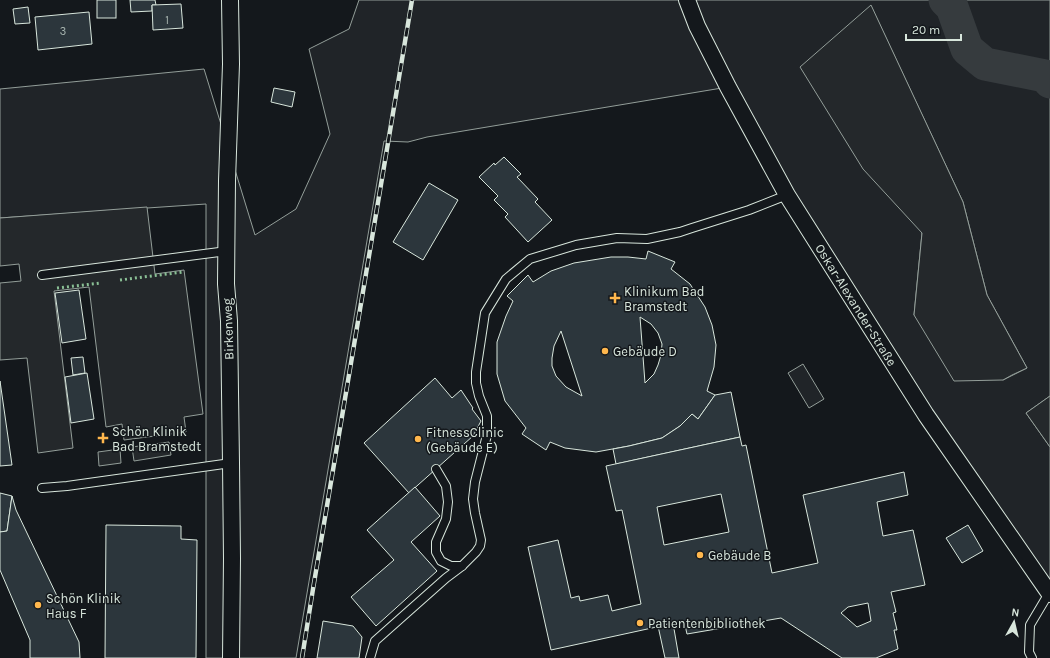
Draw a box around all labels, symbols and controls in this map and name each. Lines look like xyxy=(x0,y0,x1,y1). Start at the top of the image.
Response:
house number: 1 xyxy=(165,14,169,27)
scale bar xyxy=(906,16,961,42)
text: 20 m xyxy=(912,23,940,37)
house number: 3 xyxy=(60,25,66,38)
street label: Oskar-Alexander-Straße xyxy=(812,241,900,369)
place label: Klinikum Bad Bramstedt xyxy=(624,284,705,314)
marker: Klinikum Bad Bramstedt xyxy=(609,292,621,304)
street label: Birkenweg xyxy=(219,297,237,360)
place label: Gebäude D xyxy=(613,344,677,359)
marker: Gebäude D xyxy=(600,346,610,356)
place label: Schön Klinik Bad Bramstedt xyxy=(112,424,201,454)
place label: FitnessClinic (Gebäude E) xyxy=(426,425,504,455)
marker: Schön Klinik Bad Bramstedt xyxy=(97,432,109,444)
marker: FitnessClinic (Gebäude E) xyxy=(413,434,423,444)
place label: Gebäude B xyxy=(708,548,771,563)
marker: Gebäude B xyxy=(695,550,705,560)
place label: Schön Klinik Haus F xyxy=(46,591,121,621)
marker: Schön Klinik Haus F xyxy=(33,600,43,610)
north arrow xyxy=(994,602,1034,642)
text: N xyxy=(1011,606,1020,620)
place label: Patientenbibliothek xyxy=(648,616,766,631)
marker: Patientenbibliothek xyxy=(635,618,645,628)

